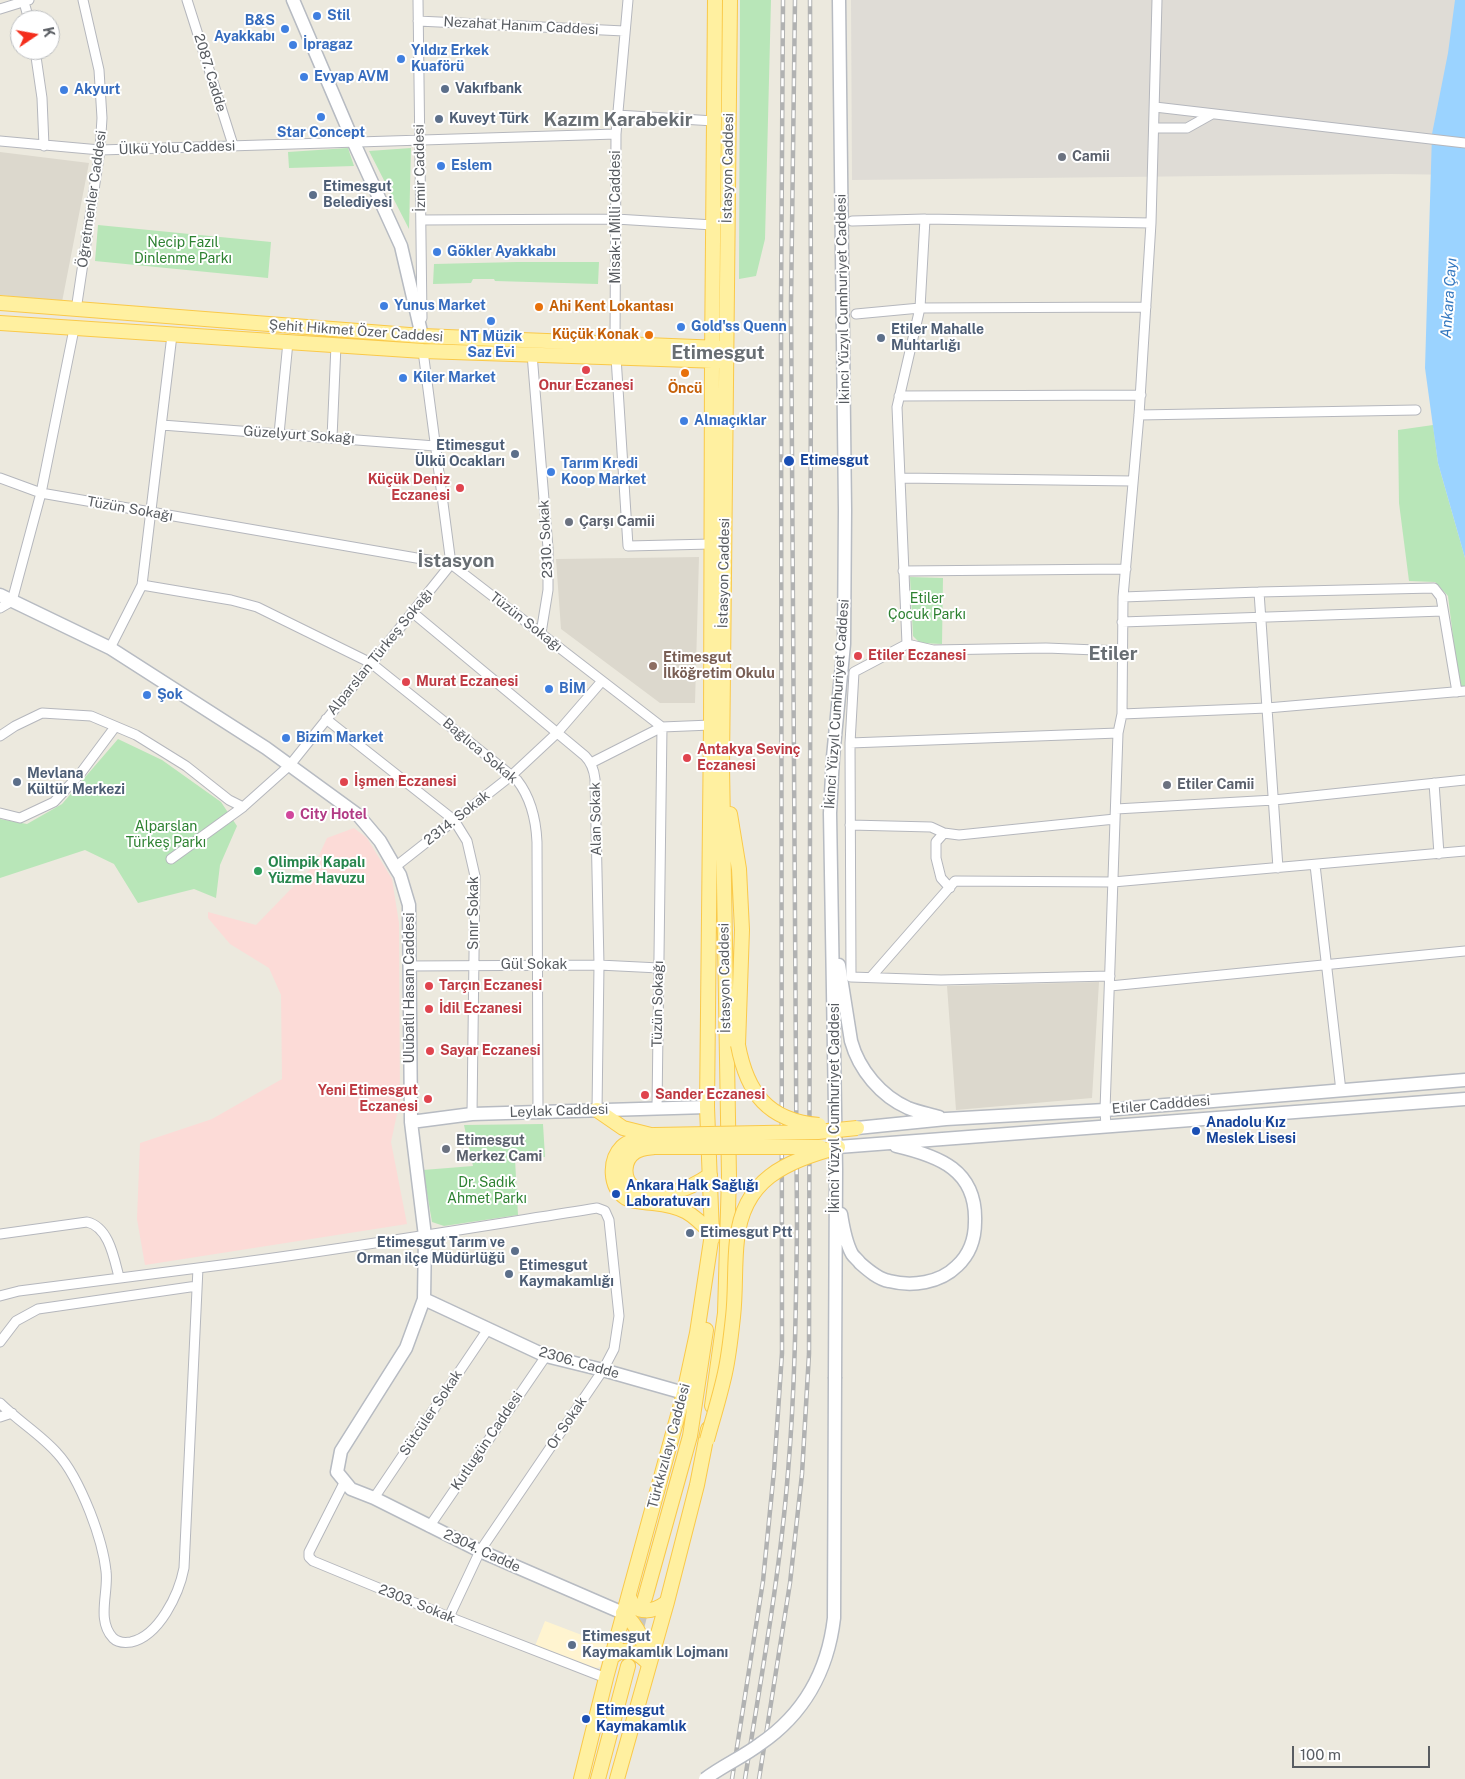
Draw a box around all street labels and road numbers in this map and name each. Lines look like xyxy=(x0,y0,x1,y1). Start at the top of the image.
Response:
street label: Nezahat Hanım Caddesi xyxy=(443,14,599,38)
street label: 2087. Cadde xyxy=(190,32,230,114)
street label: İstasyon Caddesi xyxy=(719,113,737,223)
street label: İzmir Caddesi xyxy=(411,124,429,212)
street label: Öğretmenler Caddesi xyxy=(74,129,110,269)
street label: Ülkü Yolu Caddesi xyxy=(118,138,236,158)
street label: Misak-ı Milli Caddesi xyxy=(608,150,624,284)
street label: İkinci Yüzyıl Cumhuriyet Caddesi xyxy=(833,194,853,404)
street label: Şehit Hikmet Özer Caddesi xyxy=(268,317,444,345)
street label: Güzelyurt Sokağı xyxy=(243,423,355,447)
street label: Tüzün Sokağı xyxy=(86,493,174,525)
street label: 2310. Sokak xyxy=(536,499,556,579)
street label: İstasyon Caddesi xyxy=(715,518,733,628)
street label: Alparslan Türkeş Sokağı xyxy=(324,585,436,719)
street label: Tüzün Sokağı xyxy=(487,589,565,655)
street label: İkinci Yüzyıl Cumhuriyet Caddesi xyxy=(821,598,853,810)
street label: Bağlıca Sokak xyxy=(439,715,521,787)
street label: Alan Sokak xyxy=(587,782,605,856)
street label: 2314. Sokak xyxy=(421,787,493,849)
street label: Sınır Sokak xyxy=(466,876,482,950)
street label: Ulubatlı Hasan Caddesi xyxy=(402,912,418,1064)
street label: İstasyon Caddesi xyxy=(716,923,734,1033)
street label: Gül Sokak xyxy=(501,957,567,973)
street label: Tüzün Sokağı xyxy=(649,960,667,1048)
street label: İkinci Yüzyıl Cumhuriyet Caddesi xyxy=(827,1003,843,1213)
street label: Etiler Cadddesi xyxy=(1111,1092,1211,1118)
street label: Leylak Caddesi xyxy=(509,1101,609,1121)
street label: 2306. Cadde xyxy=(537,1344,621,1382)
street label: Sütcüler Sokak xyxy=(396,1367,466,1459)
street label: Türkkızılayı Caddesi xyxy=(644,1382,694,1510)
street label: Kutlugün Caddesi xyxy=(448,1388,526,1494)
street label: Or Sokak xyxy=(543,1394,591,1452)
street label: 2304. Cadde xyxy=(441,1526,523,1576)
street label: 2303. Sokak xyxy=(376,1581,458,1627)

